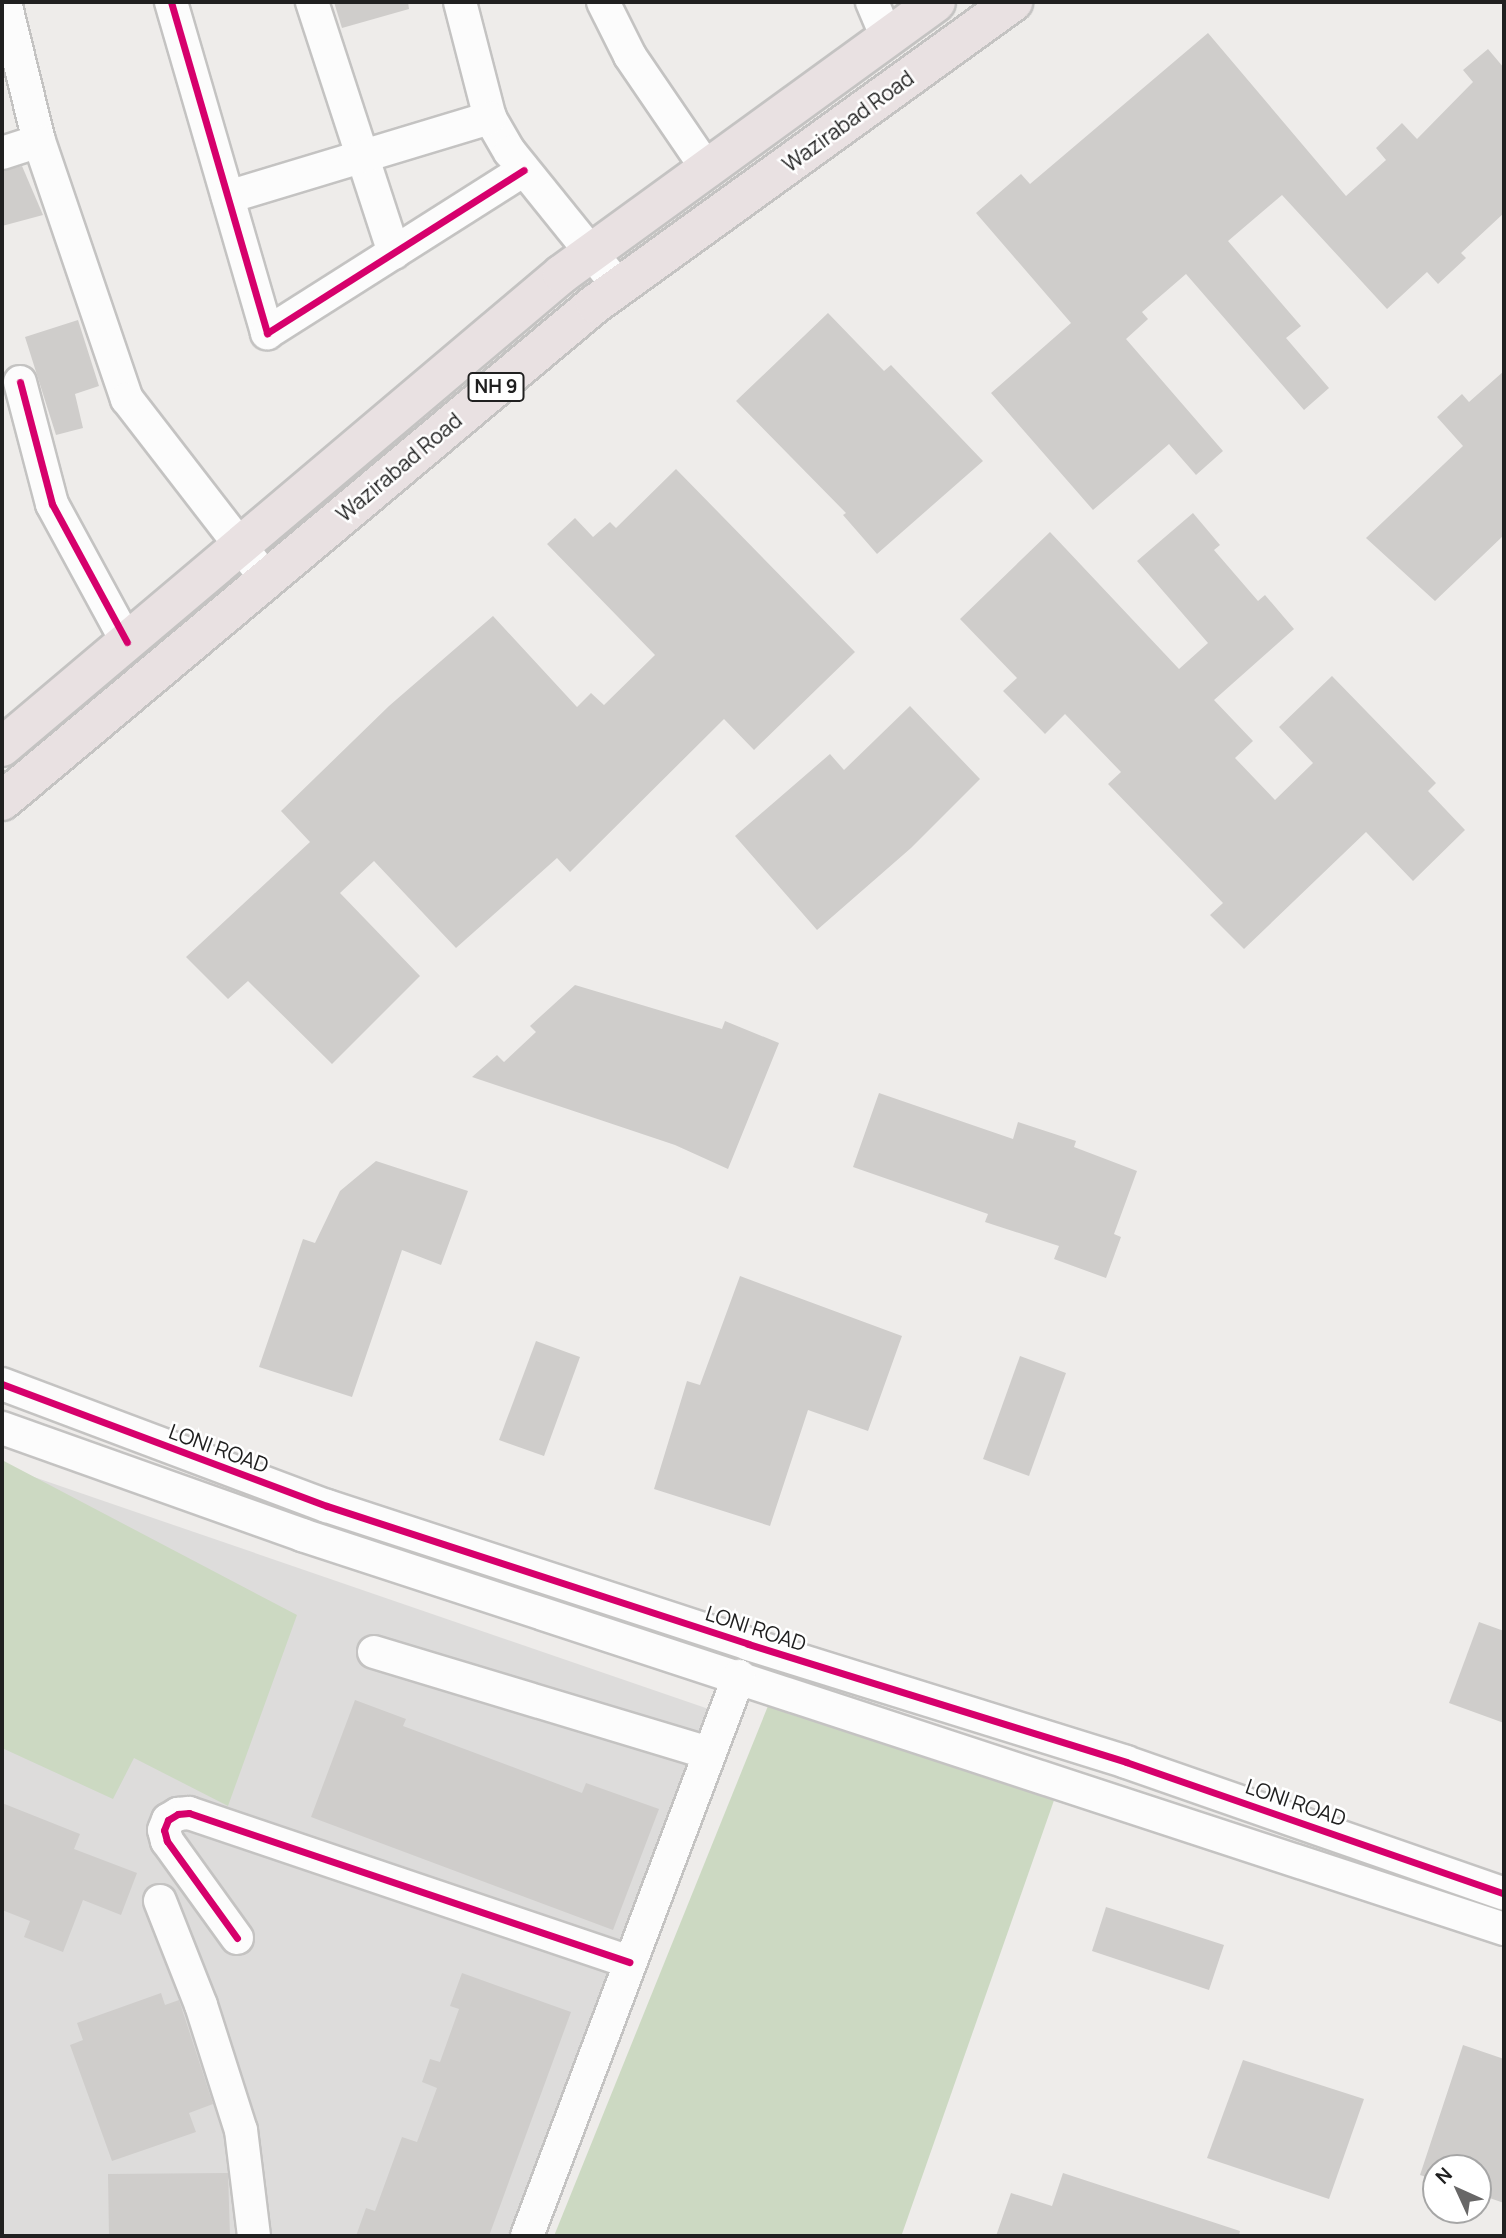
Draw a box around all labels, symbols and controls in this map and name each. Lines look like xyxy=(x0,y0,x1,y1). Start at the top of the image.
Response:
street label: Wazirabad Road xyxy=(778,65,918,177)
road number: NH 9 xyxy=(466,372,526,402)
street label: Wazirabad Road xyxy=(331,407,467,527)
street label: LONI ROAD xyxy=(166,1418,272,1478)
street label: LONI ROAD xyxy=(702,1600,810,1656)
street label: LONI ROAD xyxy=(1243,1773,1349,1831)
north arrow xyxy=(1422,2154,1492,2224)
text: N xyxy=(1430,2162,1458,2190)

